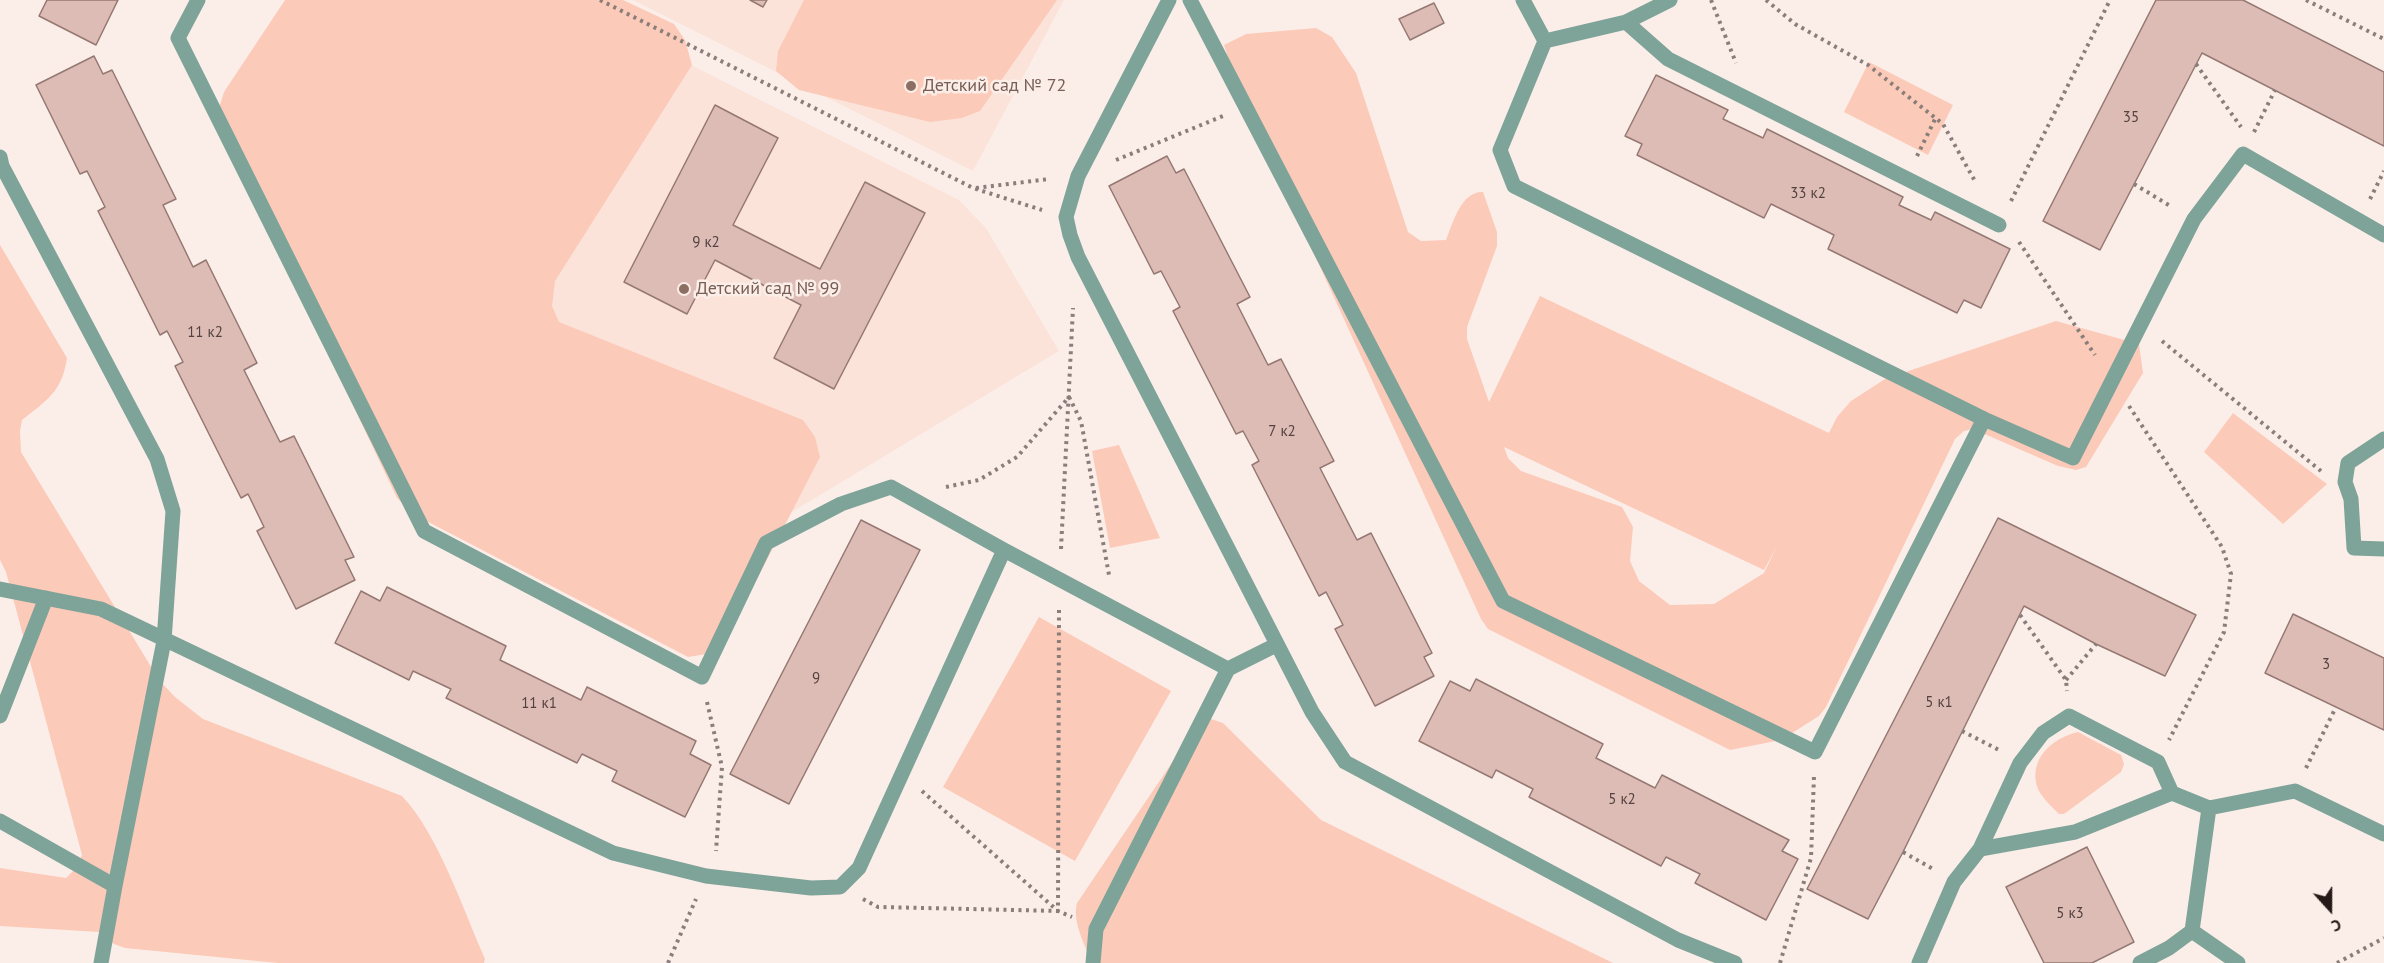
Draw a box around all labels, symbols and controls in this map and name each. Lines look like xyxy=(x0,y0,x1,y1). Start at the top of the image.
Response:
place label: Детский сад № 72 xyxy=(923,75,1066,97)
marker: Детский сад № 72 xyxy=(904,79,918,93)
house number: 35 xyxy=(2123,109,2139,127)
house number: 33 к2 xyxy=(1790,185,1826,203)
house number: 9 к2 xyxy=(692,234,720,252)
place label: Детский сад № 99 xyxy=(696,278,839,300)
marker: Детский сад № 99 xyxy=(677,282,691,296)
house number: 11 к2 xyxy=(187,324,223,342)
house number: 7 к2 xyxy=(1268,423,1296,441)
house number: 3 xyxy=(2322,656,2330,674)
house number: 9 xyxy=(812,670,820,688)
house number: 5 к1 xyxy=(1925,694,1953,712)
house number: 11 к1 xyxy=(521,695,557,713)
house number: 5 к2 xyxy=(1608,791,1636,809)
north arrow xyxy=(2300,879,2360,939)
house number: 5 к3 xyxy=(2056,905,2084,923)
text: С xyxy=(2329,915,2344,937)

